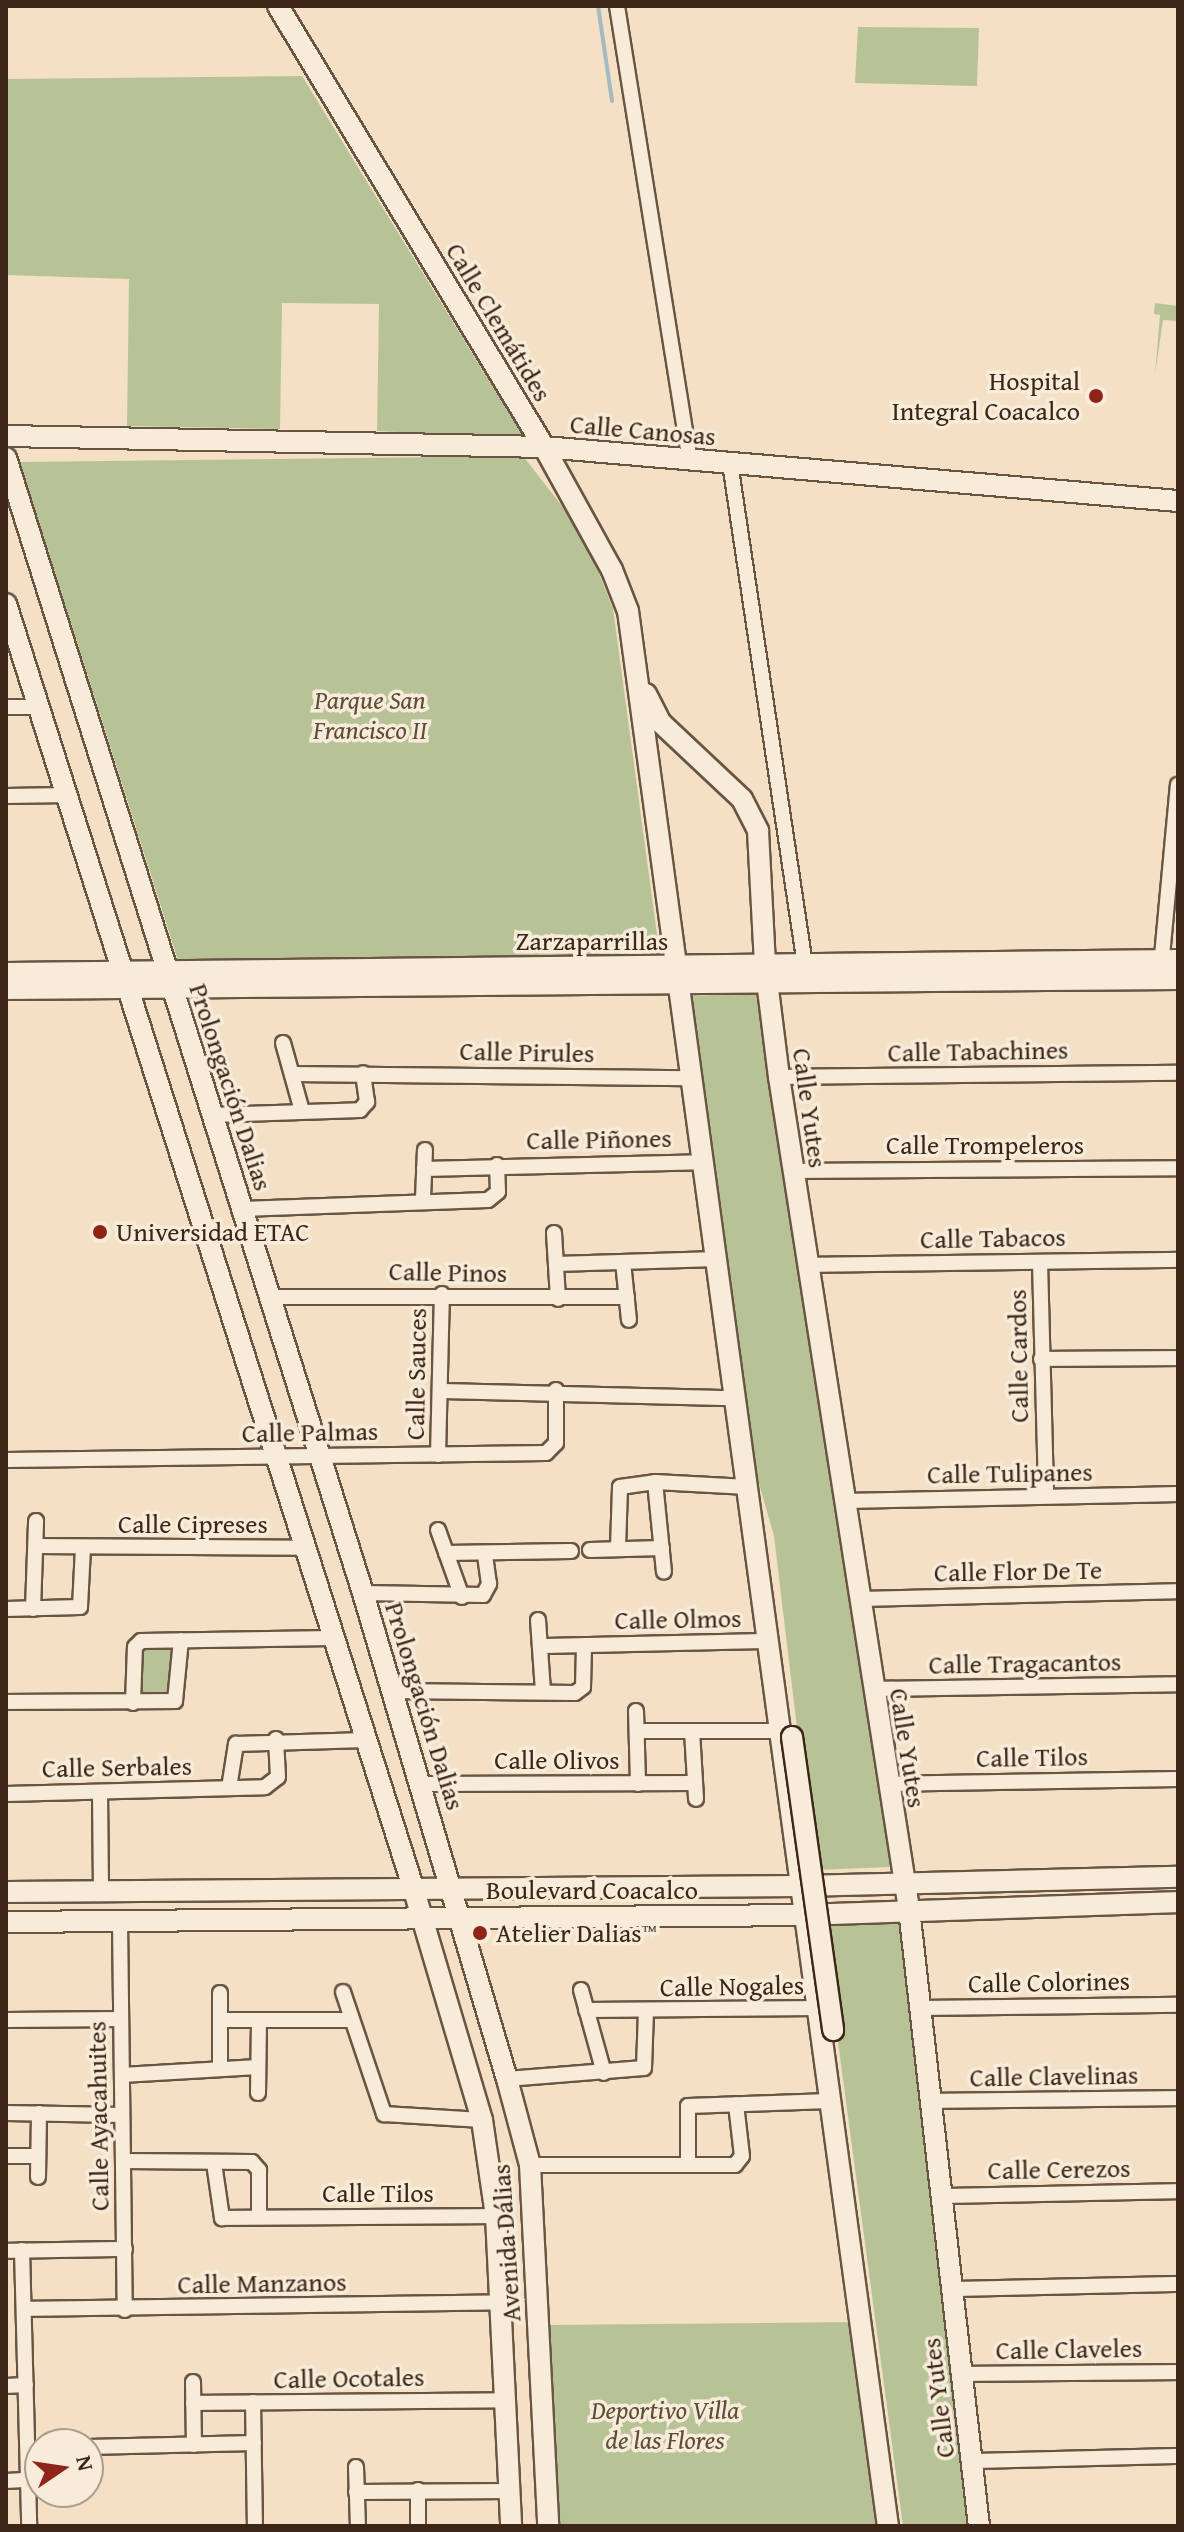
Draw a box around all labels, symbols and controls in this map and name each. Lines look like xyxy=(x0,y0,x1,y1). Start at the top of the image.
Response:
street label: Calle Clemátides xyxy=(440,237,558,407)
place label: Hospital Integral Coacalco xyxy=(892,365,1080,426)
marker: Hospital Integral Coacalco xyxy=(1087,387,1105,405)
street label: Calle Canosas xyxy=(569,408,717,452)
park label: Parque San Francisco II xyxy=(313,684,427,746)
street label: Zarzaparrillas xyxy=(516,925,668,957)
street label: Prolongación Dalias xyxy=(183,980,279,1194)
street label: Calle Tabachines xyxy=(887,1034,1069,1068)
street label: Calle Pirules xyxy=(459,1035,595,1069)
street label: Calle Yutes xyxy=(786,1046,834,1170)
street label: Calle Piñones xyxy=(526,1122,672,1156)
street label: Calle Trompeleros xyxy=(886,1129,1084,1161)
place label: Universidad ETAC xyxy=(116,1216,309,1248)
street label: Calle Tabacos xyxy=(920,1221,1066,1255)
marker: Universidad ETAC xyxy=(91,1223,109,1241)
street label: Calle Pinos xyxy=(389,1255,507,1289)
street label: Calle Cardos xyxy=(1001,1289,1035,1423)
street label: Calle Sauces xyxy=(399,1308,433,1440)
street label: Calle Palmas xyxy=(242,1415,378,1449)
street label: Calle Tulipanes xyxy=(927,1456,1093,1490)
street label: Calle Cipreses xyxy=(118,1508,268,1540)
street label: Calle Flor De Te xyxy=(934,1554,1102,1588)
street label: Prolongación Dalias xyxy=(379,1598,471,1814)
street label: Calle Olmos xyxy=(614,1602,742,1636)
street label: Calle Tragacantos xyxy=(928,1646,1122,1680)
street label: Calle Yutes xyxy=(883,1686,933,1810)
street label: Calle Tilos xyxy=(976,1740,1088,1774)
street label: Calle Olivos xyxy=(494,1744,620,1776)
street label: Calle Serbales xyxy=(42,1750,192,1784)
street label: Boulevard Coacalco xyxy=(486,1874,698,1906)
place label: Atelier Dalias™ xyxy=(496,1917,657,1949)
marker: Atelier Dalias™ xyxy=(471,1924,489,1942)
street label: Calle Colorines xyxy=(968,1965,1130,1999)
street label: Calle Nogales xyxy=(660,1969,804,2003)
street label: Calle Ayacahuites xyxy=(81,2021,115,2211)
street label: Calle Clavelinas xyxy=(969,2059,1139,2093)
street label: Calle Cerezos xyxy=(987,2152,1131,2186)
street label: Avenida Dálias xyxy=(485,2163,527,2323)
street label: Calle Tilos xyxy=(322,2177,434,2209)
street label: Calle Manzanos xyxy=(177,2266,347,2300)
street label: Calle Claveles xyxy=(995,2332,1143,2366)
street label: Calle Yutes xyxy=(915,2336,961,2460)
street label: Calle Ocotales xyxy=(273,2361,425,2395)
park label: Deportivo Villa de las Flores xyxy=(591,2394,739,2456)
north arrow xyxy=(24,2428,104,2508)
text: N xyxy=(68,2452,103,2474)

